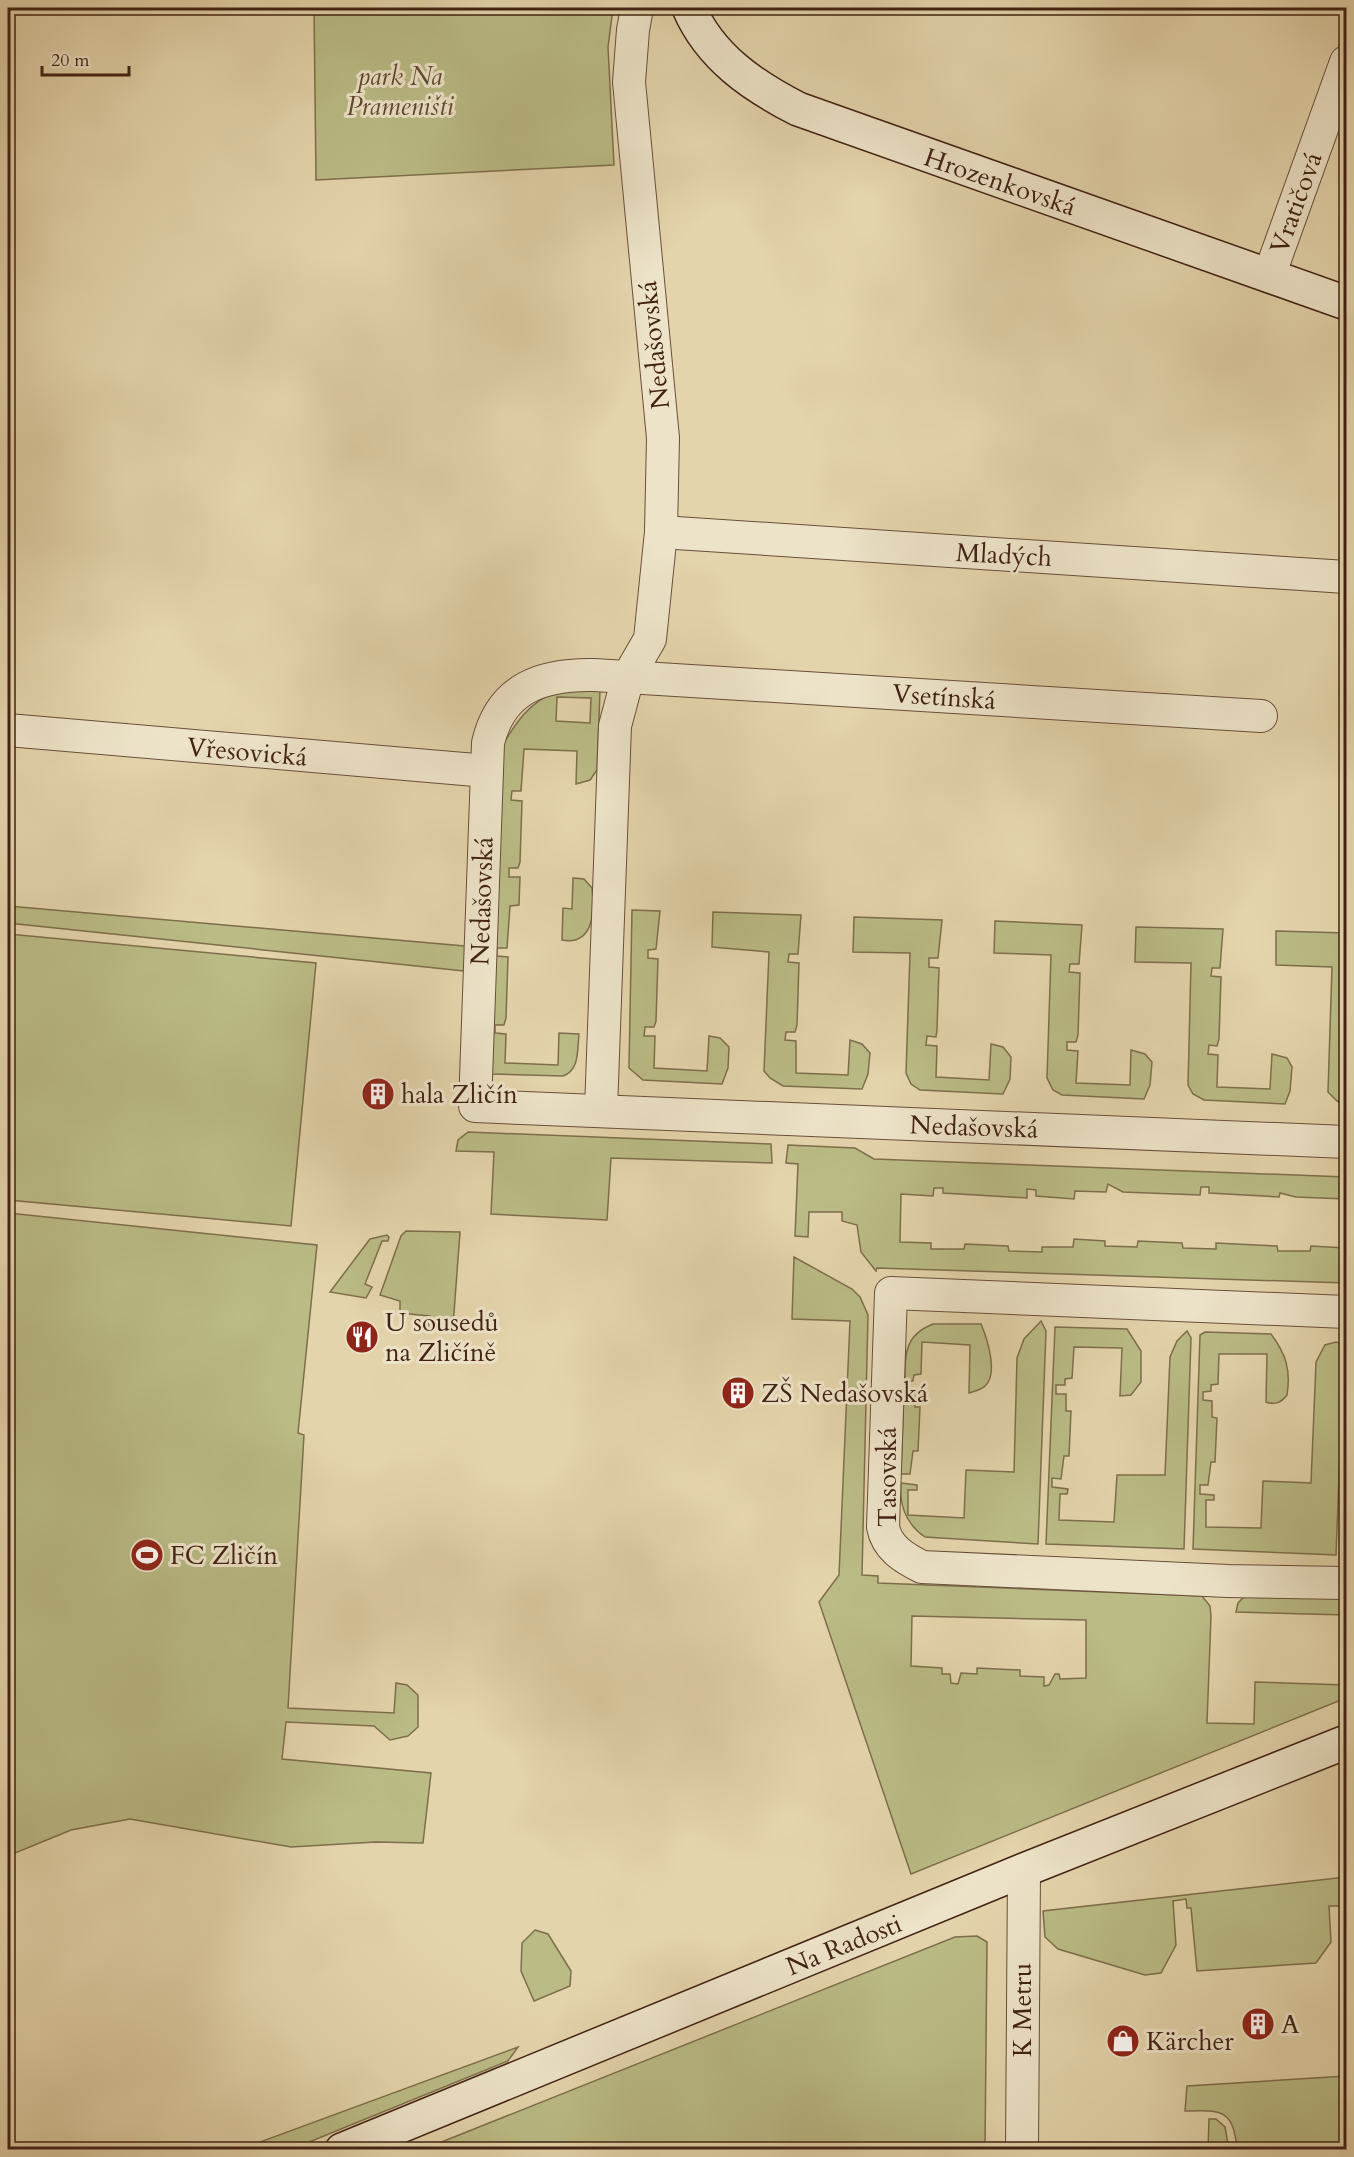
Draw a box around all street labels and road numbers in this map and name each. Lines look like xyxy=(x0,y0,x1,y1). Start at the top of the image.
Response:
street label: Hrozenkovská xyxy=(919,140,1081,224)
street label: Vratičová xyxy=(1261,147,1331,259)
street label: Nedašovská xyxy=(630,279,678,411)
street label: Mladých xyxy=(955,535,1053,575)
street label: Vsetínská xyxy=(891,676,997,718)
street label: Vřesovická xyxy=(185,729,309,775)
street label: Nedašovská xyxy=(462,836,502,966)
street label: Nedašovská xyxy=(909,1107,1039,1147)
street label: Tasovská xyxy=(870,1427,905,1527)
street label: Na Radosti xyxy=(781,1906,907,1984)
street label: K Metru xyxy=(1005,1963,1040,2057)

